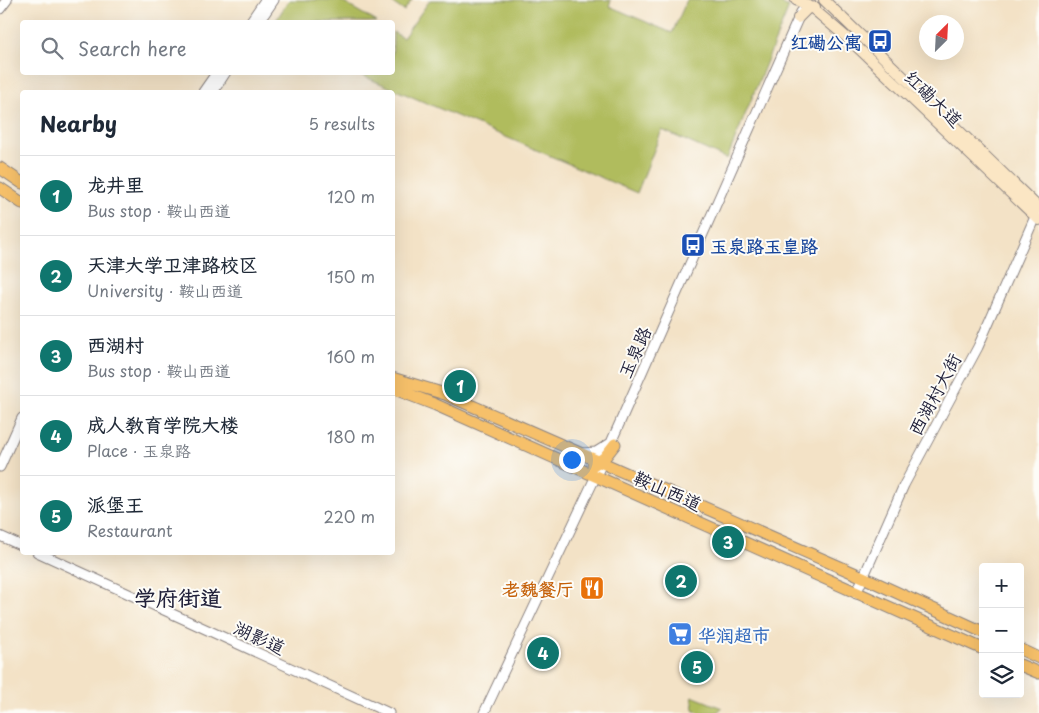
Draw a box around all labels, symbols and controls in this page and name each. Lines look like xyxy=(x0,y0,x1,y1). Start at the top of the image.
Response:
north arrow xyxy=(919,15,964,60)
search box xyxy=(20,20,395,75)
place label: 红磡公寓 xyxy=(790,28,862,55)
bus stop icon: 红磡公寓 xyxy=(867,28,893,54)
icon: search xyxy=(38,34,66,62)
text: Search here xyxy=(78,34,187,62)
street label: 红磡大道 xyxy=(899,63,969,133)
text: Nearby xyxy=(40,107,117,139)
text: 5 results xyxy=(308,111,375,135)
text: 龙井里 xyxy=(87,170,144,198)
text: 1 xyxy=(52,184,60,208)
text: 120 m xyxy=(328,184,375,208)
text: Bus stop · 鞍山西道 xyxy=(87,198,231,222)
bus stop icon: 玉泉路玉皇路 xyxy=(680,232,706,258)
place label: 玉泉路玉皇路 xyxy=(710,232,818,259)
text: 天津大学卫津路校区 xyxy=(87,250,258,278)
text: 2 xyxy=(50,264,62,288)
text: 150 m xyxy=(327,264,375,288)
text: University · 鞍山西道 xyxy=(87,278,243,302)
street label: 玉泉路 xyxy=(611,322,657,382)
text: 西湖村 xyxy=(87,330,144,358)
text: 3 xyxy=(51,344,61,368)
text: 160 m xyxy=(327,344,375,368)
street label: 西湖村大街 xyxy=(901,348,967,440)
text: Bus stop · 鞍山西道 xyxy=(87,358,231,382)
pin: 1 xyxy=(444,367,476,405)
text: 成人教育学院大楼 xyxy=(87,410,239,438)
text: 4 xyxy=(51,424,61,448)
text: 180 m xyxy=(327,424,375,448)
text: Place · 玉泉路 xyxy=(87,438,191,462)
your location xyxy=(559,447,585,473)
street label: 鞍山西道 xyxy=(630,463,706,517)
text: 派堡王 xyxy=(87,490,144,518)
text: 5 xyxy=(51,504,61,528)
text: 220 m xyxy=(324,504,375,528)
text: Restaurant xyxy=(87,518,173,542)
pin: 3 xyxy=(712,523,744,561)
pin: 2 xyxy=(665,562,697,600)
map controls xyxy=(979,563,1024,698)
button: + xyxy=(979,563,1024,608)
place label: 老魏餐厅 xyxy=(502,575,574,602)
restaurant icon: 老魏餐厅 xyxy=(579,575,605,601)
district label: 学府街道 xyxy=(134,580,222,613)
button: − xyxy=(979,608,1024,653)
street label: 湖影道 xyxy=(230,613,290,661)
supermarket icon: 华润超市 xyxy=(667,621,693,647)
place label: 华润超市 xyxy=(698,621,770,648)
pin: 4 xyxy=(527,634,559,672)
pin: 5 xyxy=(681,648,713,686)
button: layers xyxy=(979,653,1024,698)

